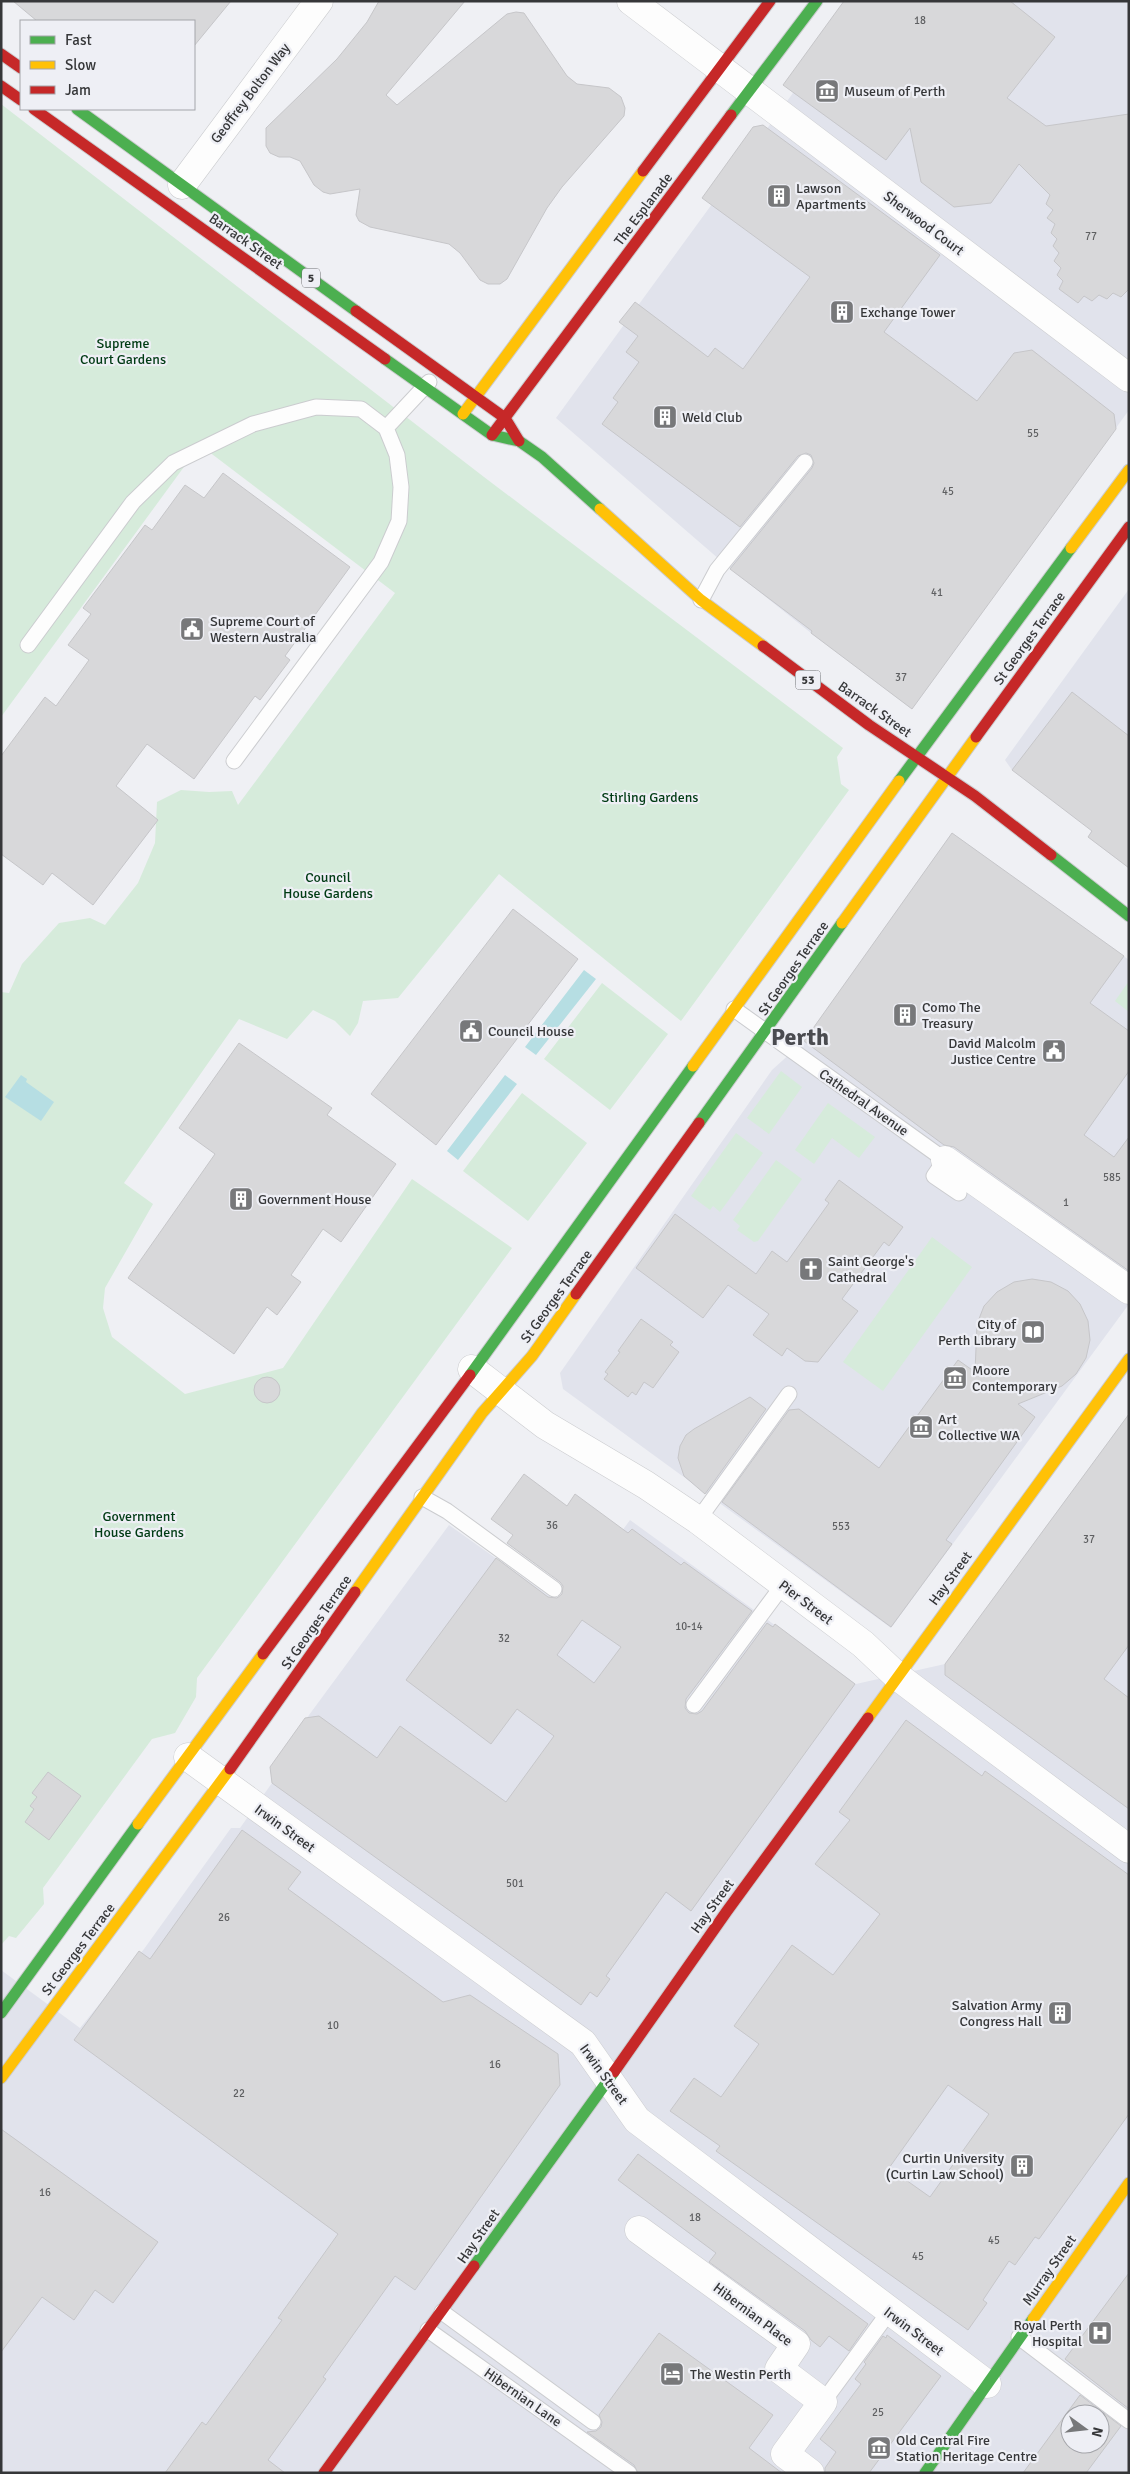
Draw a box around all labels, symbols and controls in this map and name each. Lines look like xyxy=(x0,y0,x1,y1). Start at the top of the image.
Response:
house number: 18 xyxy=(914,14,926,27)
legend xyxy=(20,20,195,110)
text: Fast xyxy=(65,31,92,49)
street label: Geoffrey Bolton Way xyxy=(207,40,294,147)
text: Slow xyxy=(65,56,96,74)
museum icon: Museum of Perth xyxy=(814,78,840,104)
text: Jam xyxy=(65,81,91,99)
place label: Museum of Perth xyxy=(844,83,945,100)
street label: The Esplanade xyxy=(611,170,676,249)
place label: Lawson Apartments xyxy=(796,180,866,213)
building icon: Lawson Apartments xyxy=(766,183,792,209)
street label: Sherwood Court xyxy=(880,188,967,259)
street label: Barrack Street xyxy=(206,210,286,273)
house number: 77 xyxy=(1085,230,1097,243)
road number: 5 xyxy=(302,268,320,288)
building icon: Exchange Tower xyxy=(829,299,855,325)
place label: Exchange Tower xyxy=(860,304,956,321)
park label: Supreme Court Gardens xyxy=(80,335,166,368)
building icon: Weld Club xyxy=(652,404,678,430)
place label: Weld Club xyxy=(682,409,742,426)
house number: 55 xyxy=(1027,427,1039,440)
house number: 45 xyxy=(942,485,954,498)
house number: 41 xyxy=(931,586,943,599)
street label: St Georges Terrace xyxy=(990,588,1069,688)
place label: Supreme Court of Western Australia xyxy=(210,613,316,646)
public building icon: Supreme Court of Western Australia xyxy=(179,616,205,642)
road number: 53 xyxy=(796,670,820,690)
house number: 37 xyxy=(895,671,907,684)
street label: Barrack Street xyxy=(835,678,915,741)
park label: Stirling Gardens xyxy=(602,789,699,806)
park label: Council House Gardens xyxy=(283,869,373,902)
street label: St Georges Terrace xyxy=(755,918,832,1019)
place label: Como The Treasury xyxy=(922,999,981,1032)
building icon: Como The Treasury xyxy=(892,1002,918,1028)
public building icon: Council House xyxy=(458,1018,484,1044)
district label: Perth xyxy=(771,1022,829,1052)
place label: Council House xyxy=(488,1023,574,1040)
place label: David Malcolm Justice Centre xyxy=(948,1035,1036,1068)
public building icon: David Malcolm Justice Centre xyxy=(1041,1038,1067,1064)
street label: Cathedral Avenue xyxy=(816,1065,912,1140)
house number: 585 xyxy=(1103,1171,1121,1184)
building icon: Government House xyxy=(228,1186,254,1212)
place label: Government House xyxy=(258,1191,371,1208)
house number: 1 xyxy=(1063,1196,1069,1209)
street label: St Georges Terrace xyxy=(517,1246,596,1346)
place label: Saint George's Cathedral xyxy=(828,1253,914,1286)
church icon: Saint George's Cathedral xyxy=(798,1256,824,1282)
place label: City of Perth Library xyxy=(938,1316,1017,1349)
library icon: City of Perth Library xyxy=(1020,1319,1046,1345)
place label: Moore Contemporary xyxy=(972,1362,1058,1395)
museum icon: Moore Contemporary xyxy=(942,1365,968,1391)
place label: Art Collective WA xyxy=(938,1411,1021,1444)
museum icon: Art Collective WA xyxy=(908,1414,934,1440)
park label: Government House Gardens xyxy=(94,1508,184,1541)
house number: 36 xyxy=(546,1519,558,1532)
house number: 553 xyxy=(832,1520,850,1533)
house number: 37 xyxy=(1083,1533,1095,1546)
street label: Hay Street xyxy=(925,1548,976,1609)
street label: St Georges Terrace xyxy=(278,1572,355,1673)
street label: Pier Street xyxy=(775,1577,836,1628)
house number: 10-14 xyxy=(675,1620,703,1633)
house number: 32 xyxy=(498,1632,510,1645)
street label: Irwin Street xyxy=(251,1801,318,1856)
street label: Hay Street xyxy=(687,1876,738,1937)
house number: 501 xyxy=(506,1877,524,1890)
street label: St Georges Terrace xyxy=(38,1900,119,1999)
house number: 26 xyxy=(218,1911,230,1924)
place label: Salvation Army Congress Hall xyxy=(952,1997,1042,2030)
building icon: Salvation Army Congress Hall xyxy=(1047,2000,1073,2026)
house number: 10 xyxy=(327,2019,339,2032)
street label: Irwin Street xyxy=(576,2041,631,2108)
house number: 16 xyxy=(489,2058,501,2071)
house number: 22 xyxy=(233,2087,245,2100)
place label: Curtin University (Curtin Law School) xyxy=(886,2150,1004,2183)
building icon: Curtin University (Curtin Law School) xyxy=(1009,2153,1035,2179)
house number: 16 xyxy=(39,2186,51,2199)
street label: Hay Street xyxy=(454,2206,503,2267)
house number: 18 xyxy=(689,2211,701,2224)
street label: Murray Street xyxy=(1019,2232,1080,2309)
house number: 45 xyxy=(988,2234,1000,2247)
house number: 45 xyxy=(912,2250,924,2263)
street label: Hibernian Place xyxy=(710,2279,796,2350)
street label: Irwin Street xyxy=(880,2303,947,2360)
place label: Royal Perth Hospital xyxy=(1014,2317,1082,2350)
hospital icon: Royal Perth Hospital xyxy=(1087,2320,1113,2346)
hotel icon: The Westin Perth xyxy=(659,2361,685,2387)
street label: Hibernian Lane xyxy=(481,2364,565,2430)
place label: The Westin Perth xyxy=(690,2366,791,2383)
north arrow xyxy=(1060,2404,1110,2454)
house number: 25 xyxy=(872,2406,884,2419)
text: N xyxy=(1088,2425,1107,2439)
place label: Old Central Fire Station Heritage Centre xyxy=(896,2432,1037,2465)
museum icon: Old Central Fire Station Heritage Centre xyxy=(866,2435,892,2461)

